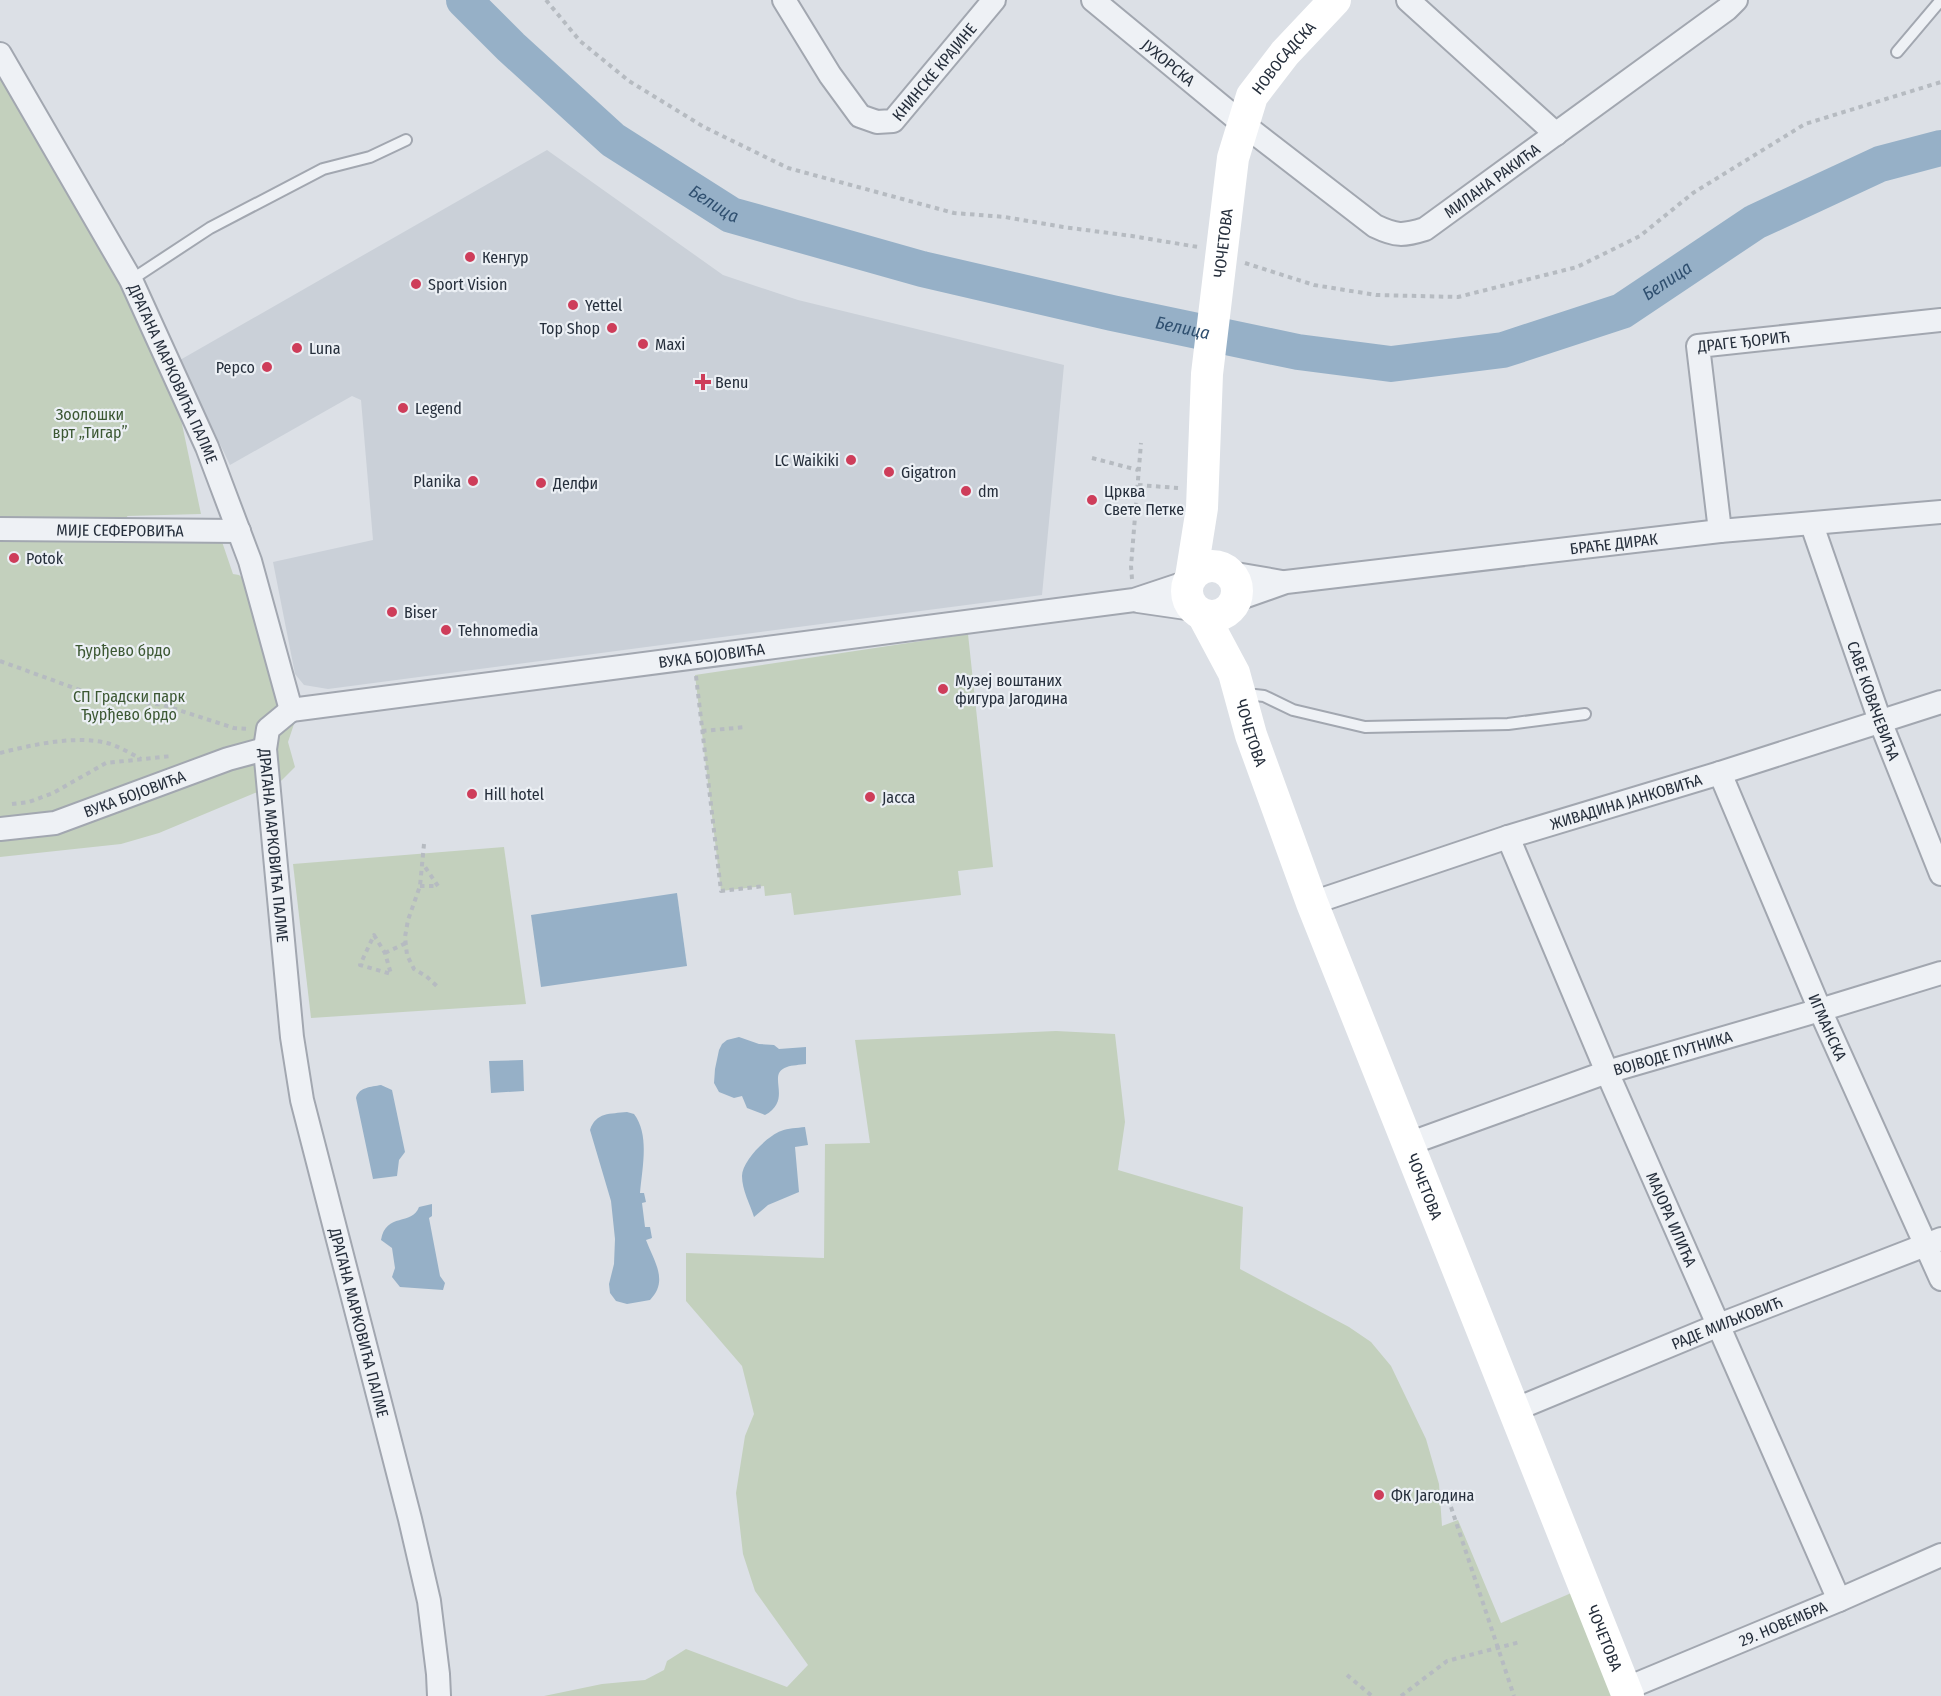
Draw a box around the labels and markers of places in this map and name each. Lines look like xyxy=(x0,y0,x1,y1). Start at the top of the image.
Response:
place label: Кенгур xyxy=(482,248,529,267)
marker: Кенгур xyxy=(463,250,477,264)
place label: Sport Vision xyxy=(428,275,507,294)
marker: Sport Vision xyxy=(409,277,423,291)
place label: Yettel xyxy=(585,296,622,315)
marker: Yettel xyxy=(566,298,580,312)
place label: Top Shop xyxy=(539,319,600,338)
marker: Top Shop xyxy=(605,321,619,335)
place label: Maxi xyxy=(655,335,685,354)
marker: Maxi xyxy=(636,337,650,351)
place label: Luna xyxy=(309,339,341,358)
marker: Luna xyxy=(290,341,304,355)
place label: Pepco xyxy=(216,358,255,377)
marker: Pepco xyxy=(260,360,274,374)
place label: Benu xyxy=(715,373,748,392)
marker: Benu xyxy=(696,375,710,389)
place label: Legend xyxy=(415,399,462,418)
marker: Legend xyxy=(396,401,410,415)
place label: LC Waikiki xyxy=(774,451,839,470)
marker: LC Waikiki xyxy=(844,453,858,467)
place label: Gigatron xyxy=(901,463,956,482)
marker: Gigatron xyxy=(882,465,896,479)
place label: Planika xyxy=(413,472,461,491)
marker: Planika xyxy=(466,474,480,488)
place label: Делфи xyxy=(552,474,598,493)
marker: Делфи xyxy=(534,476,548,490)
place label: dm xyxy=(978,482,999,501)
place label: Црква Свете Петке xyxy=(1104,482,1184,519)
marker: dm xyxy=(959,484,973,498)
marker: Црква Свете Петке xyxy=(1085,493,1099,507)
place label: Potok xyxy=(26,549,64,568)
marker: Potok xyxy=(7,551,21,565)
place label: Biser xyxy=(404,603,438,622)
marker: Biser xyxy=(385,605,399,619)
place label: Tehnomedia xyxy=(458,621,539,640)
marker: Tehnomedia xyxy=(439,623,453,637)
place label: Музеј воштаних фигура Јагодина xyxy=(955,671,1068,708)
marker: Музеј воштаних фигура Јагодина xyxy=(936,682,950,696)
place label: Hill hotel xyxy=(484,785,544,804)
marker: Hill hotel xyxy=(465,787,479,801)
place label: Јасса xyxy=(882,788,915,807)
marker: Јасса xyxy=(863,790,877,804)
place label: ФК Јагодина xyxy=(1391,1486,1475,1505)
marker: ФК Јагодина xyxy=(1372,1488,1386,1502)

